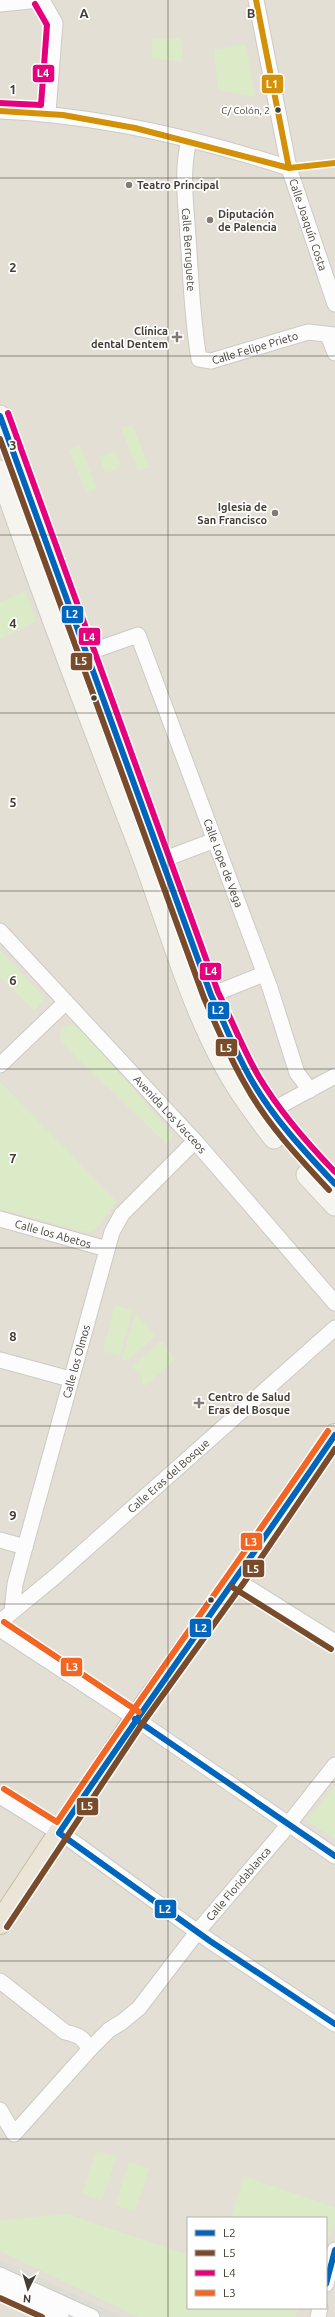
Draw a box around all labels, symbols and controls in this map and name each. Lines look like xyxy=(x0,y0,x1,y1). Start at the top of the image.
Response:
text: A xyxy=(79,6,89,20)
text: B xyxy=(247,6,256,20)
line badge: L4 xyxy=(32,64,55,83)
text: L4 xyxy=(37,67,49,79)
line badge: L1 xyxy=(261,74,284,94)
text: L1 xyxy=(266,78,278,90)
text: 1 xyxy=(9,82,17,96)
place label: C/ Colón, 2 xyxy=(221,105,270,116)
marker: C/ Colón, 2 xyxy=(273,105,283,115)
street label: Calle Joaquín Costa xyxy=(287,177,329,272)
place label: Teatro Principal xyxy=(137,179,220,191)
marker: Teatro Principal xyxy=(124,180,134,190)
street label: Calle Berruguete xyxy=(180,207,197,292)
place label: Diputación de Palencia xyxy=(218,208,277,233)
marker: Diputación de Palencia xyxy=(205,215,215,225)
text: 2 xyxy=(9,260,17,274)
place label: Clínica dental Dentem xyxy=(91,325,168,350)
street label: Calle Felipe Prieto xyxy=(210,329,300,366)
marker: Clínica dental Dentem xyxy=(171,331,183,343)
text: 3 xyxy=(9,438,17,452)
place label: Iglesia de San Francisco xyxy=(197,501,267,526)
marker: Iglesia de San Francisco xyxy=(270,508,280,518)
line badge: L2 xyxy=(61,605,84,624)
text: L2 xyxy=(66,608,78,620)
text: 4 xyxy=(9,616,17,630)
line badge: L4 xyxy=(78,627,101,646)
text: L4 xyxy=(83,631,95,643)
line badge: L5 xyxy=(70,652,93,671)
text: L5 xyxy=(75,655,87,667)
unlabelled marker xyxy=(89,693,99,703)
text: 5 xyxy=(9,795,17,809)
street label: Calle Lope de Vega xyxy=(201,817,245,909)
line badge: L4 xyxy=(199,962,222,981)
text: L4 xyxy=(205,965,217,977)
text: 6 xyxy=(9,973,17,987)
line badge: L2 xyxy=(207,1001,230,1020)
text: L2 xyxy=(212,1004,224,1016)
line badge: L5 xyxy=(215,1038,238,1057)
text: L5 xyxy=(220,1042,232,1054)
street label: Avenida Los Vacceos xyxy=(131,1073,209,1156)
text: 7 xyxy=(9,1151,17,1165)
street label: Calle los Abetos xyxy=(13,1217,93,1250)
street label: Calle los Olmos xyxy=(60,1323,92,1399)
text: 8 xyxy=(9,1329,17,1343)
place label: Centro de Salud Eras del Bosque xyxy=(208,1391,290,1416)
marker: Centro de Salud Eras del Bosque xyxy=(193,1397,205,1409)
street label: Calle Eras del Bosque xyxy=(125,1437,212,1515)
text: 9 xyxy=(9,1508,17,1522)
line badge: L3 xyxy=(240,1532,263,1551)
text: L3 xyxy=(245,1536,257,1548)
line badge: L5 xyxy=(242,1559,265,1578)
text: L5 xyxy=(247,1563,259,1575)
unlabelled marker xyxy=(206,1595,216,1605)
line badge: L2 xyxy=(189,1618,212,1638)
text: L2 xyxy=(195,1622,207,1634)
line badge: L3 xyxy=(60,1657,83,1677)
text: L3 xyxy=(66,1661,78,1673)
line badge: L5 xyxy=(76,1797,99,1816)
text: L5 xyxy=(81,1800,93,1812)
street label: Calle Floridablanca xyxy=(204,1845,273,1923)
line badge: L2 xyxy=(154,1899,177,1919)
text: L2 xyxy=(159,1903,171,1915)
legend xyxy=(187,2217,327,2309)
text: L2 xyxy=(223,2226,236,2239)
text: L5 xyxy=(223,2246,236,2259)
text: L4 xyxy=(223,2266,236,2279)
north arrow xyxy=(8,2269,48,2309)
text: L3 xyxy=(223,2286,236,2299)
text: N xyxy=(23,2293,32,2305)

